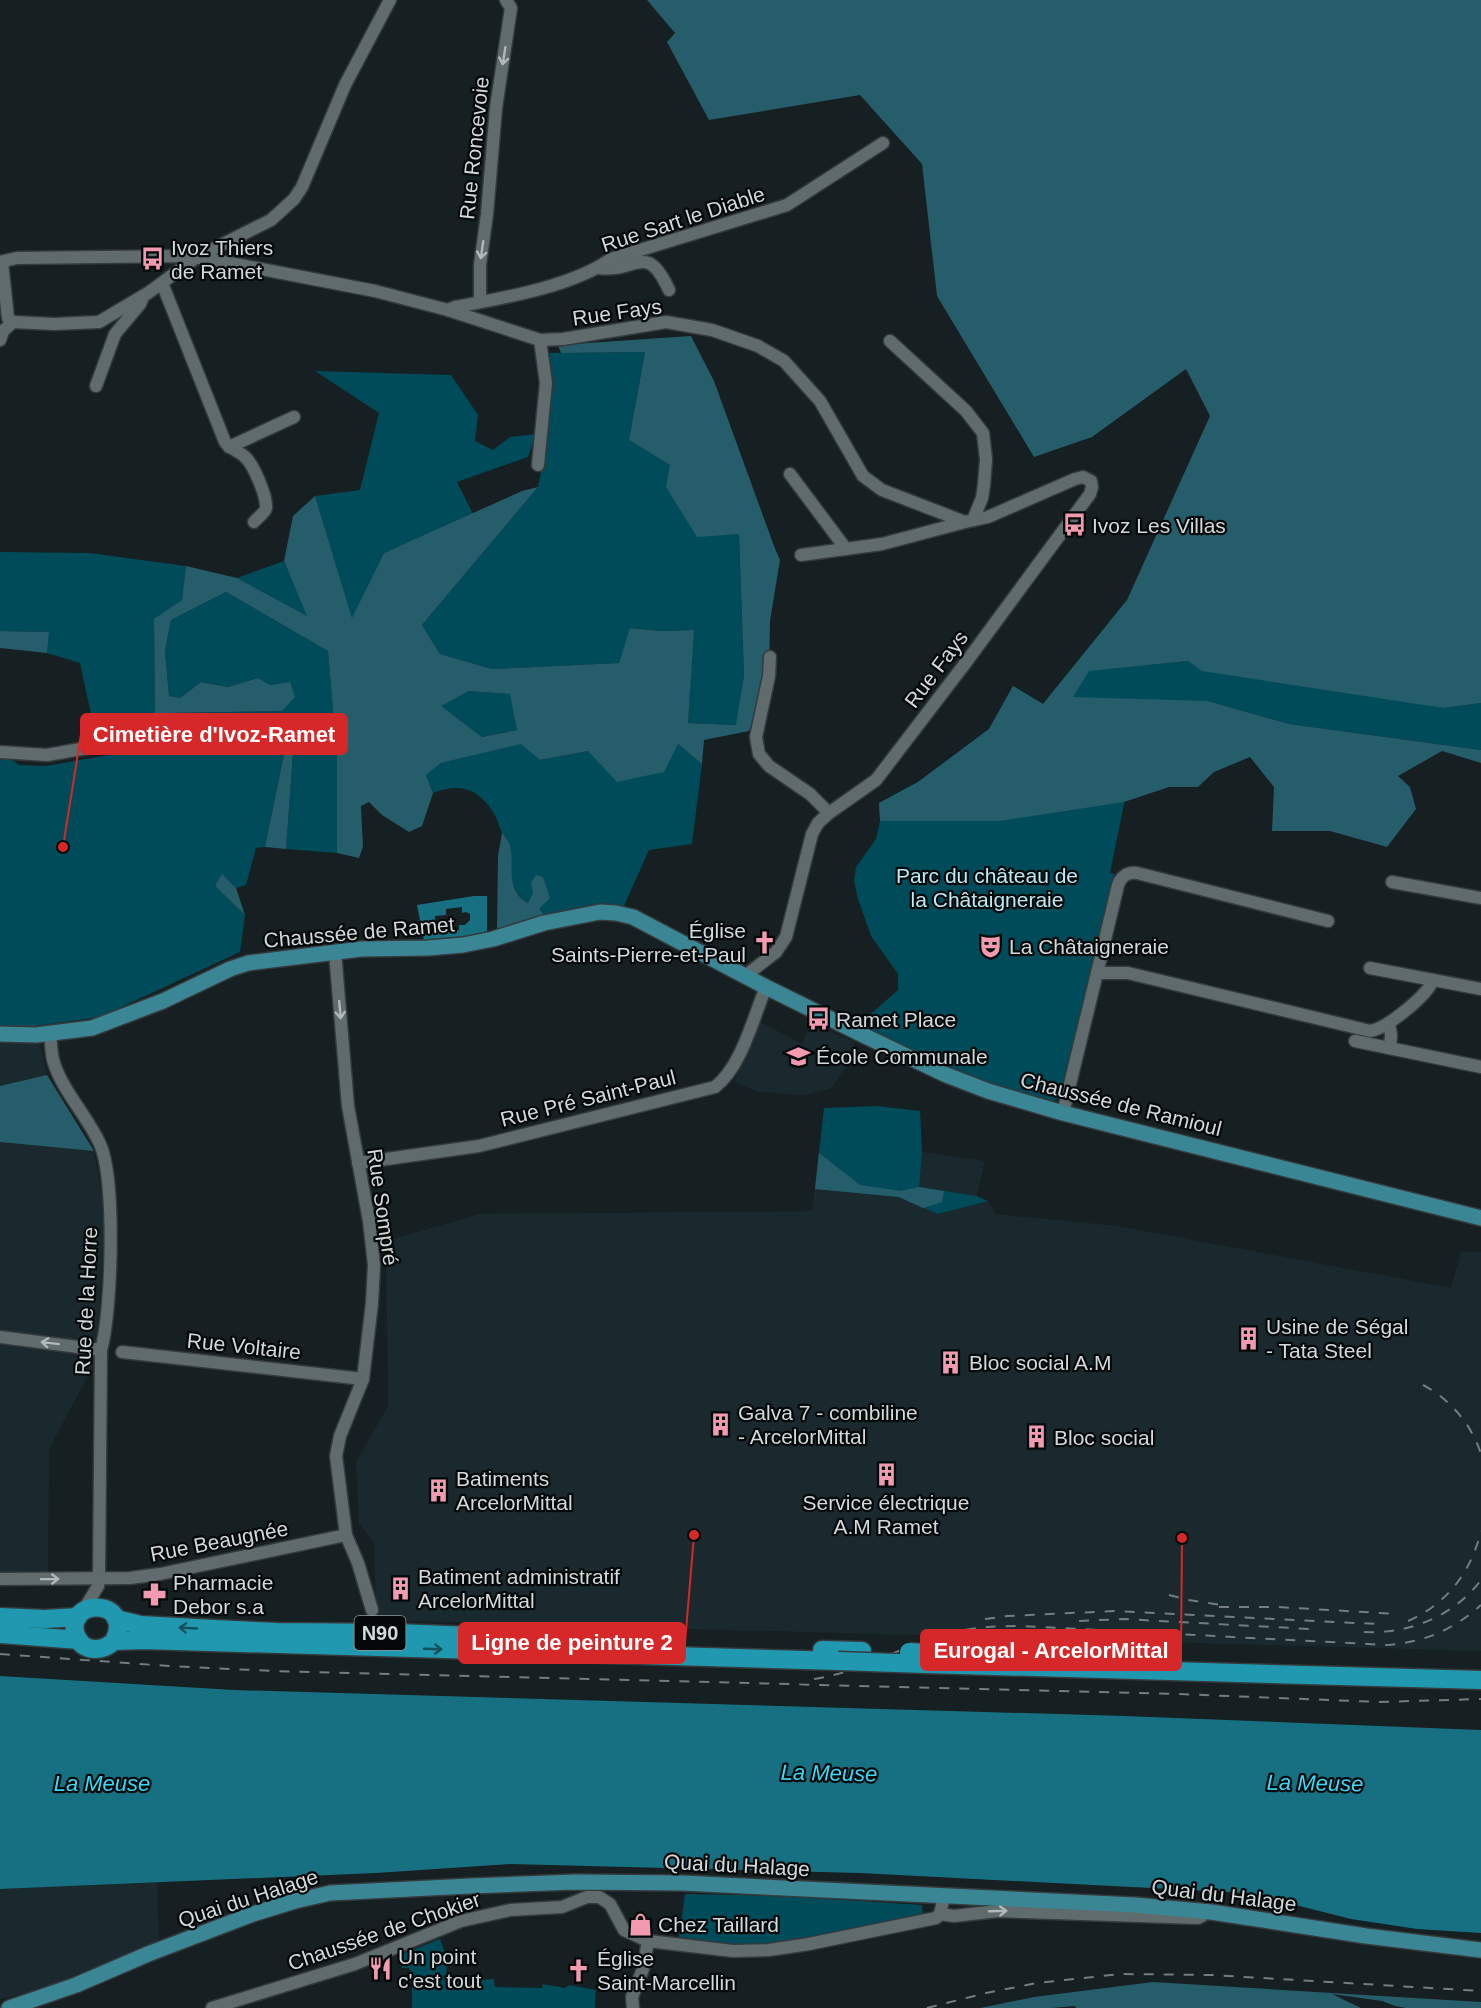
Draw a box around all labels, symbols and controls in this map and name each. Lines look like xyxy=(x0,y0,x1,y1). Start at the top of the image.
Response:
one-way arrow xyxy=(498,46,509,66)
street label: Rue Roncevoie xyxy=(455,75,493,221)
street label: Rue Sart le Diable xyxy=(598,182,768,256)
place label: Ivoz Thiers de Ramet xyxy=(171,236,273,283)
one-way arrow xyxy=(477,240,488,260)
bus stop icon: Ivoz Thiers de Ramet xyxy=(140,246,166,272)
street label: Rue Fays xyxy=(571,294,663,330)
bus stop icon: Ivoz Les Villas xyxy=(1061,512,1087,538)
place label: Ivoz Les Villas xyxy=(1092,514,1226,537)
street label: Rue Fays xyxy=(900,626,972,712)
callout: Cimetière d'Ivoz-Ramet xyxy=(81,714,347,754)
text: Cimetière d'Ivoz-Ramet xyxy=(93,722,336,747)
park label: Parc du château de la Châtaigneraie xyxy=(896,864,1078,911)
street label: Chaussée de Ramet xyxy=(263,912,456,952)
place label: Église Saints-Pierre-et-Paul xyxy=(551,919,746,966)
church icon: Église Saints-Pierre-et-Paul xyxy=(751,929,777,955)
theatre icon: La Châtaigneraie xyxy=(978,933,1004,959)
place label: La Châtaigneraie xyxy=(1009,935,1169,958)
one-way arrow xyxy=(335,1000,346,1019)
bus stop icon: Ramet Place xyxy=(805,1006,831,1032)
place label: Ramet Place xyxy=(836,1008,956,1031)
school or university icon: École Communale xyxy=(785,1043,811,1069)
place label: École Communale xyxy=(816,1045,988,1068)
street label: Rue Pré Saint-Paul xyxy=(498,1065,678,1131)
street label: Chaussée de Ramioul xyxy=(1018,1068,1224,1140)
street label: Rue Sompré xyxy=(363,1147,403,1267)
street label: Rue de la Horre xyxy=(71,1226,101,1376)
place label: Usine de Ségal - Tata Steel xyxy=(1266,1315,1408,1362)
building icon: Usine de Ségal - Tata Steel xyxy=(1235,1325,1261,1351)
street label: Rue Voltaire xyxy=(186,1329,302,1363)
one-way arrow xyxy=(41,1338,61,1349)
building icon: Bloc social A.M xyxy=(938,1349,964,1375)
place label: Bloc social A.M xyxy=(969,1351,1111,1374)
place label: Galva 7 - combiline - ArcelorMittal xyxy=(738,1401,918,1448)
building icon: Galva 7 - combiline - ArcelorMittal xyxy=(707,1411,733,1437)
building icon: Bloc social xyxy=(1023,1424,1049,1450)
place label: Bloc social xyxy=(1054,1426,1154,1449)
building icon: Service électrique A.M Ramet xyxy=(873,1461,899,1487)
place label: Batiments ArcelorMittal xyxy=(456,1467,573,1514)
building icon: Batiments ArcelorMittal xyxy=(425,1477,451,1503)
place label: Service électrique A.M Ramet xyxy=(803,1491,969,1538)
street label: Rue Beaugnée xyxy=(148,1516,290,1566)
place label: Batiment administratif ArcelorMittal xyxy=(418,1565,620,1612)
place label: Pharmacie Debor s.a xyxy=(173,1571,273,1618)
one-way arrow xyxy=(39,1573,59,1585)
building icon: Batiment administratif ArcelorMittal xyxy=(387,1575,413,1601)
pharmacy icon: Pharmacie Debor s.a xyxy=(142,1581,168,1607)
road number: N90 xyxy=(354,1616,406,1650)
one-way arrow xyxy=(179,1622,199,1633)
callout: Ligne de peinture 2 xyxy=(459,1623,685,1663)
text: Ligne de peinture 2 xyxy=(471,1630,673,1655)
callout: Eurogal - ArcelorMittal xyxy=(921,1630,1181,1670)
text: Eurogal - ArcelorMittal xyxy=(933,1638,1169,1663)
one-way arrow xyxy=(422,1643,442,1654)
water label: La Meuse xyxy=(780,1760,878,1786)
water label: La Meuse xyxy=(1266,1770,1364,1796)
water label: La Meuse xyxy=(54,1771,150,1796)
street label: Quai du Halage xyxy=(664,1850,810,1880)
street label: Quai du Halage xyxy=(175,1865,321,1931)
street label: Quai du Halage xyxy=(1150,1875,1298,1915)
street label: Chaussée de Chokier xyxy=(285,1887,483,1975)
one-way arrow xyxy=(988,1906,1008,1917)
shop icon: Chez Taillard xyxy=(627,1911,653,1937)
place label: Chez Taillard xyxy=(658,1913,779,1936)
place label: Un point c'est tout xyxy=(398,1945,482,1992)
place label: Église Saint-Marcellin xyxy=(597,1947,736,1994)
restaurant icon: Un point c'est tout xyxy=(367,1955,393,1981)
church icon: Église Saint-Marcellin xyxy=(566,1957,592,1983)

